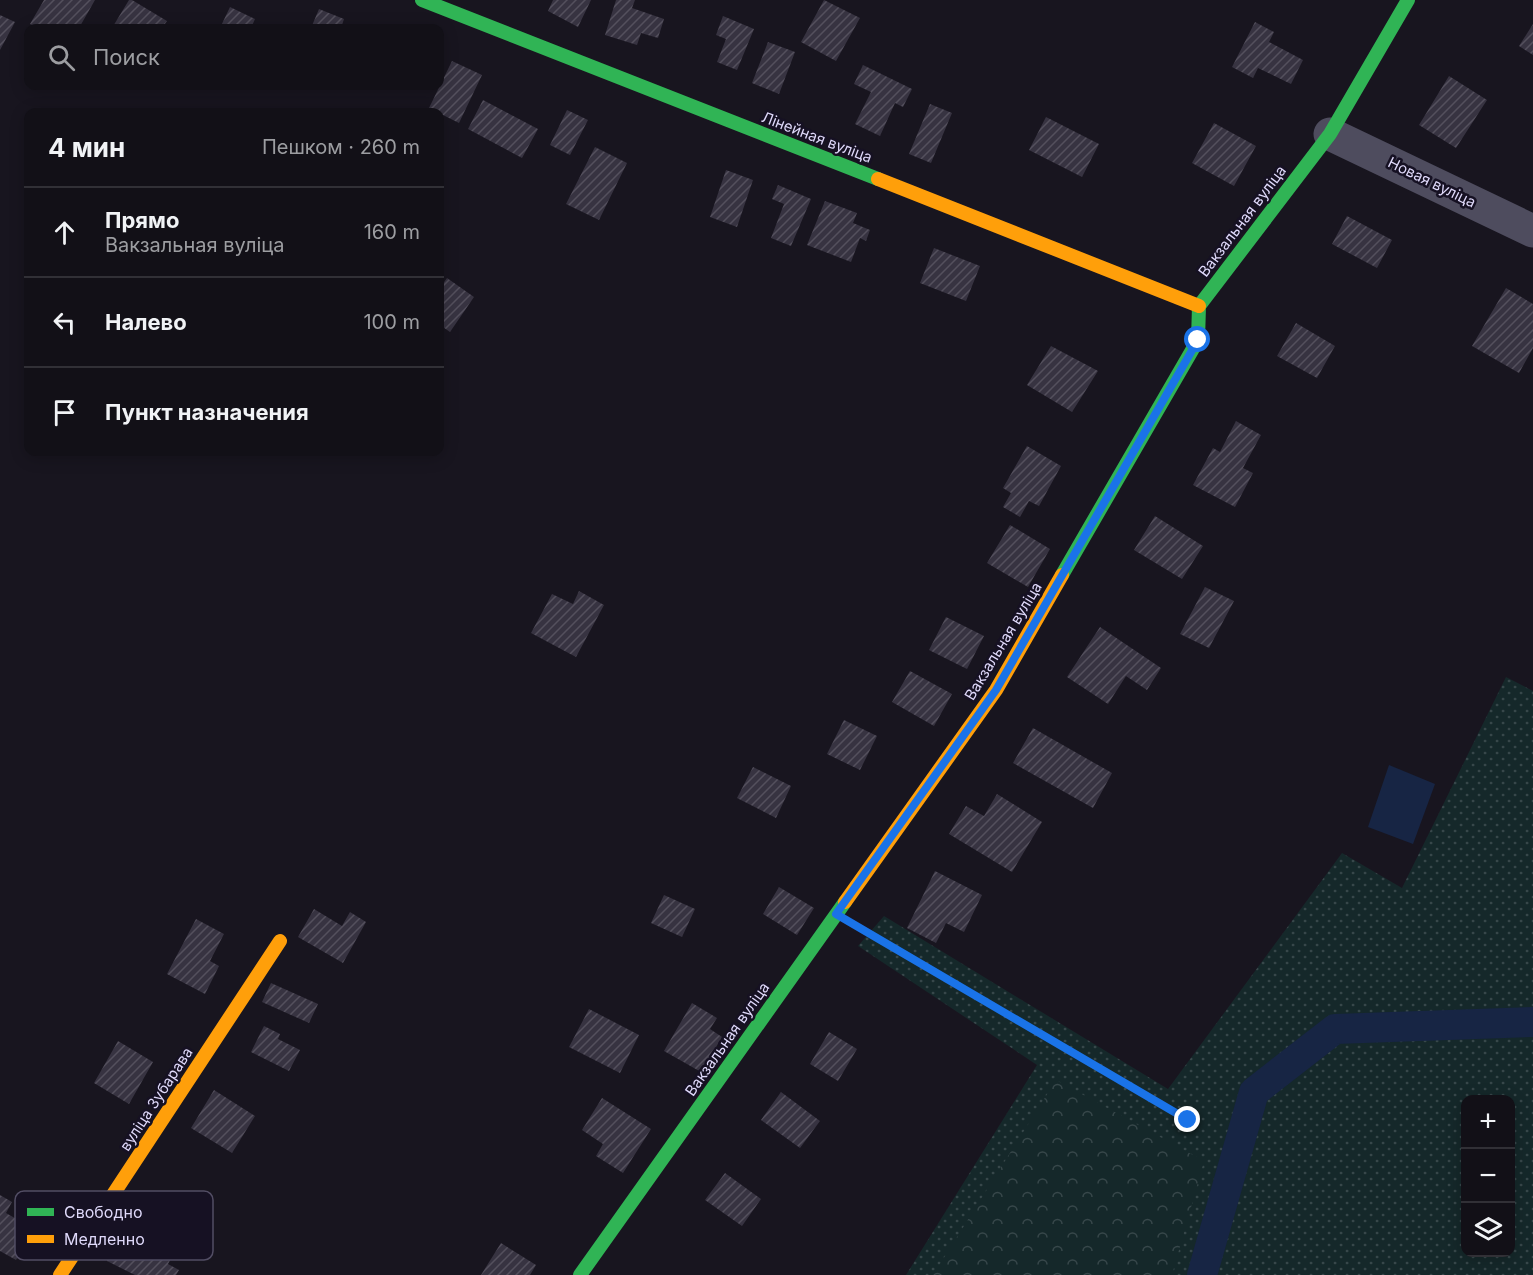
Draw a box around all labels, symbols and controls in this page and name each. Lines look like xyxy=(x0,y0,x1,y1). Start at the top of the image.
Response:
search box xyxy=(24,24,444,90)
icon: search xyxy=(45,41,78,74)
text: Поиск xyxy=(93,44,160,70)
street label: Лінейная вуліца xyxy=(759,107,875,167)
text: 4 мин xyxy=(48,132,125,163)
text: Пешком · 260 m xyxy=(262,135,420,159)
street label: Новая вуліца xyxy=(1385,153,1479,211)
street label: Вакзальная вуліца xyxy=(1194,162,1290,280)
text: Прямо xyxy=(105,207,179,233)
icon: ahead xyxy=(48,216,81,249)
text: 160 m xyxy=(364,220,420,244)
text: Вакзальная вуліца xyxy=(105,233,284,257)
icon: left xyxy=(48,306,81,339)
text: Налево xyxy=(105,309,187,335)
text: 100 m xyxy=(363,310,420,334)
route start xyxy=(1184,326,1210,352)
icon: arrive xyxy=(48,396,81,429)
text: Пункт назначения xyxy=(105,399,309,425)
street label: Вакзальная вуліца xyxy=(960,578,1046,704)
street label: Вакзальная вуліца xyxy=(681,978,773,1100)
street label: вуліца Зубарава xyxy=(115,1044,197,1154)
map controls xyxy=(1461,1095,1515,1257)
button: + xyxy=(1461,1095,1515,1149)
route end xyxy=(1174,1106,1200,1132)
button: − xyxy=(1461,1149,1515,1203)
legend xyxy=(15,1191,213,1260)
text: Свободно xyxy=(64,1202,143,1222)
button: layers xyxy=(1461,1203,1515,1257)
text: Медленно xyxy=(64,1229,145,1249)

